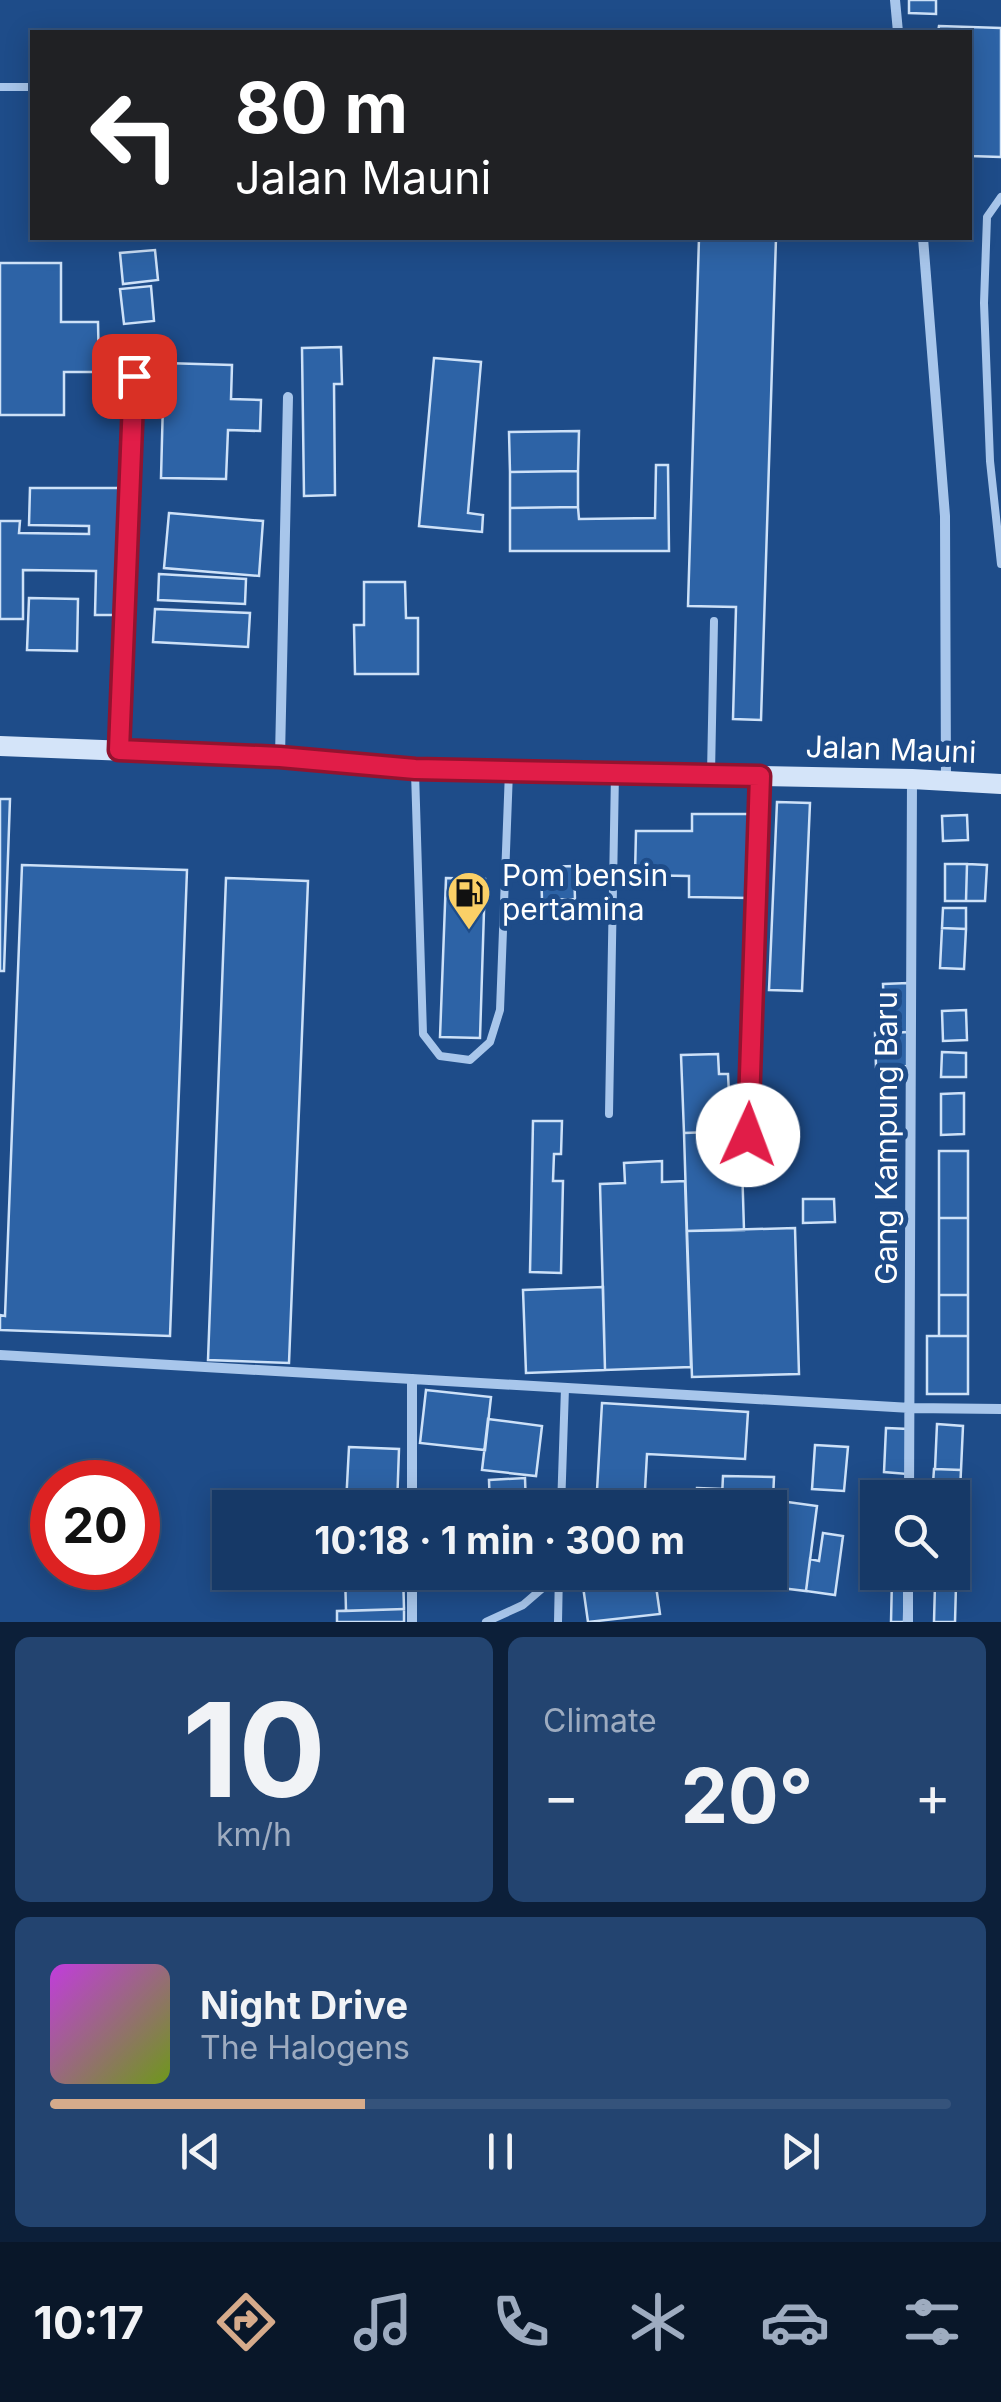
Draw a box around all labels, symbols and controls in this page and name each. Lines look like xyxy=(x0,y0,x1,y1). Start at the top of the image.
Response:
text: 80 m xyxy=(235,65,408,150)
icon: left xyxy=(70,70,200,200)
text: Jalan Mauni xyxy=(235,150,491,205)
pin xyxy=(92,334,177,419)
icon: arrive xyxy=(107,349,162,404)
street label: Jalan Mauni xyxy=(805,728,977,770)
place label: Pom bensin pertamina xyxy=(502,857,668,927)
fuel station icon: Pom bensin pertamina xyxy=(446,870,492,931)
street label: Gang Kampung Baru xyxy=(868,991,904,1285)
position arrow xyxy=(696,1083,800,1187)
speed limit sign: 20 xyxy=(30,1460,160,1590)
map controls xyxy=(860,1480,970,1590)
button: search xyxy=(860,1480,970,1590)
text: 10:18 · 1 min · 300 m xyxy=(314,1517,685,1563)
text: 10 xyxy=(182,1671,326,1828)
text: Climate xyxy=(543,1701,657,1740)
text: 20° xyxy=(681,1750,813,1841)
text: − xyxy=(543,1763,579,1829)
text: + xyxy=(915,1763,951,1829)
text: km/h xyxy=(216,1815,292,1854)
text: Night Drive xyxy=(200,1982,408,2028)
text: The Halogens xyxy=(200,2028,410,2067)
icon: previous xyxy=(173,2124,228,2179)
icon: pause xyxy=(473,2124,528,2179)
icon: next xyxy=(773,2124,828,2179)
icon: directions xyxy=(211,2287,281,2357)
icon: music xyxy=(348,2287,418,2357)
icon: phone xyxy=(486,2287,556,2357)
icon: climate xyxy=(623,2287,693,2357)
icon: car xyxy=(760,2287,830,2357)
icon: filters xyxy=(897,2287,967,2357)
text: 10:17 xyxy=(34,2295,144,2350)

